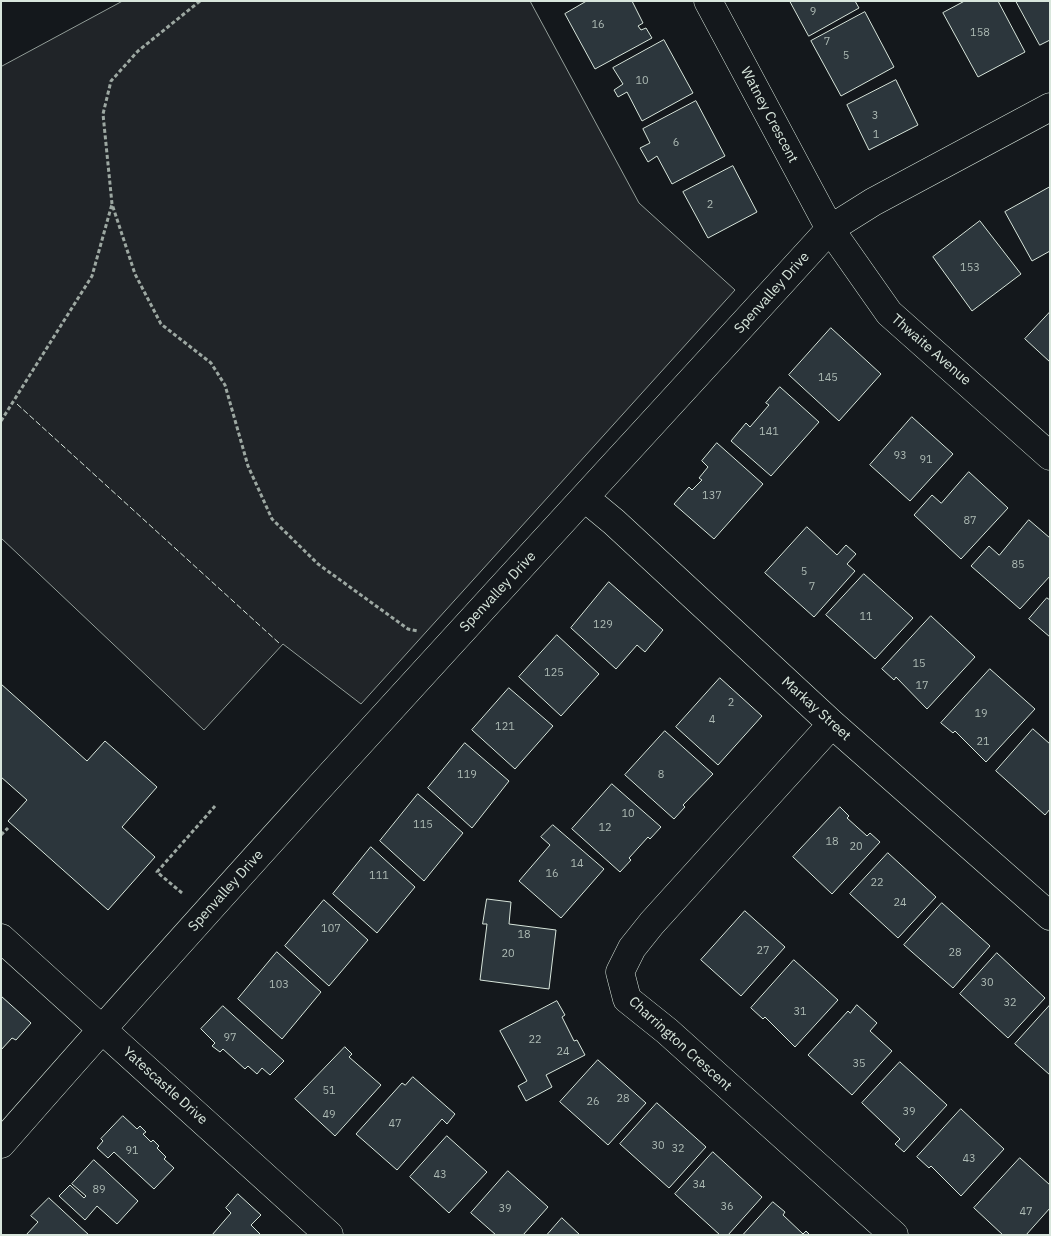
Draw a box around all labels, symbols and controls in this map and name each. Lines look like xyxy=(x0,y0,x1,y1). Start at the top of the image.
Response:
house number: 9 xyxy=(810,5,816,19)
house number: 16 xyxy=(591,18,605,32)
house number: 158 xyxy=(970,26,990,40)
house number: 7 xyxy=(824,35,830,49)
house number: 5 xyxy=(843,49,849,63)
street label: Watney Crescent xyxy=(737,64,801,166)
house number: 10 xyxy=(635,74,649,88)
house number: 3 xyxy=(872,109,878,123)
house number: 1 xyxy=(873,128,879,142)
house number: 6 xyxy=(673,136,679,150)
house number: 2 xyxy=(707,198,713,212)
street label: Spenvalley Drive xyxy=(731,249,813,337)
house number: 153 xyxy=(960,261,980,275)
street label: Thwaite Avenue xyxy=(888,311,974,389)
house number: 145 xyxy=(818,371,838,385)
house number: 141 xyxy=(759,425,779,439)
house number: 93 xyxy=(893,449,907,463)
house number: 91 xyxy=(919,453,933,467)
house number: 137 xyxy=(702,489,722,503)
house number: 87 xyxy=(963,514,977,528)
street label: Spenvalley Drive xyxy=(456,548,540,636)
house number: 85 xyxy=(1011,558,1025,572)
house number: 5 xyxy=(801,565,807,579)
house number: 7 xyxy=(809,580,815,594)
house number: 11 xyxy=(859,610,873,624)
house number: 129 xyxy=(593,618,613,632)
house number: 15 xyxy=(912,657,926,671)
house number: 125 xyxy=(544,666,564,680)
street label: Markay Street xyxy=(778,674,854,744)
house number: 17 xyxy=(915,679,929,693)
house number: 2 xyxy=(728,696,734,710)
house number: 19 xyxy=(974,707,988,721)
house number: 4 xyxy=(709,713,715,727)
house number: 121 xyxy=(495,720,515,734)
house number: 21 xyxy=(976,735,990,749)
house number: 119 xyxy=(457,768,477,782)
house number: 8 xyxy=(658,768,664,782)
house number: 10 xyxy=(621,807,635,821)
house number: 115 xyxy=(413,818,433,832)
house number: 12 xyxy=(598,821,612,835)
house number: 18 xyxy=(825,835,839,849)
house number: 20 xyxy=(849,840,863,854)
street label: Spenvalley Drive xyxy=(185,847,267,935)
house number: 14 xyxy=(570,857,584,871)
house number: 16 xyxy=(545,867,559,881)
house number: 111 xyxy=(369,869,389,883)
house number: 22 xyxy=(870,876,884,890)
house number: 24 xyxy=(893,896,907,910)
house number: 107 xyxy=(321,922,341,936)
house number: 18 xyxy=(517,928,531,942)
house number: 27 xyxy=(756,944,770,958)
house number: 28 xyxy=(948,946,962,960)
house number: 20 xyxy=(501,947,515,961)
house number: 30 xyxy=(980,976,994,990)
house number: 103 xyxy=(269,978,289,992)
street label: Charrington Crescent xyxy=(625,993,735,1095)
house number: 32 xyxy=(1003,996,1017,1010)
house number: 31 xyxy=(793,1005,807,1019)
house number: 97 xyxy=(223,1031,237,1045)
house number: 22 xyxy=(528,1033,542,1047)
street label: Yatescastle Drive xyxy=(119,1044,211,1128)
house number: 24 xyxy=(556,1045,570,1059)
house number: 35 xyxy=(852,1057,866,1071)
house number: 51 xyxy=(322,1084,336,1098)
house number: 28 xyxy=(616,1092,630,1106)
house number: 26 xyxy=(586,1095,600,1109)
house number: 39 xyxy=(902,1105,916,1119)
house number: 49 xyxy=(322,1108,336,1122)
house number: 47 xyxy=(388,1117,402,1131)
house number: 30 xyxy=(651,1139,665,1153)
house number: 32 xyxy=(671,1142,685,1156)
house number: 91 xyxy=(125,1144,139,1158)
house number: 43 xyxy=(962,1152,976,1166)
house number: 43 xyxy=(433,1168,447,1182)
house number: 34 xyxy=(692,1178,706,1192)
house number: 89 xyxy=(92,1183,106,1197)
house number: 36 xyxy=(720,1200,734,1214)
house number: 39 xyxy=(498,1202,512,1216)
house number: 47 xyxy=(1019,1205,1033,1219)

